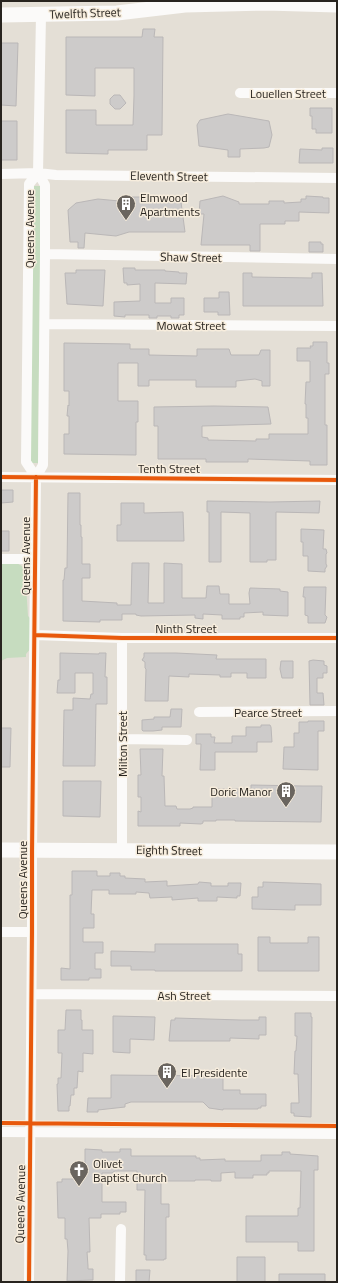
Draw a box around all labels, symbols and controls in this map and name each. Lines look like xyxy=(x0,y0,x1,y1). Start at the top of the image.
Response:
street label: Twelfth Street xyxy=(49,2,122,24)
street label: Louellen Street xyxy=(250,84,327,103)
street label: Eleventh Street xyxy=(130,166,209,186)
place label: Elmwood Apartments xyxy=(140,188,201,221)
street label: Queens Avenue xyxy=(20,190,39,268)
building icon: Elmwood Apartments xyxy=(115,193,137,221)
street label: Shaw Street xyxy=(160,247,223,267)
street label: Mowat Street xyxy=(156,316,226,335)
street label: Tenth Street xyxy=(138,459,201,478)
street label: Queens Avenue xyxy=(16,517,35,595)
street label: Ninth Street xyxy=(155,619,217,638)
street label: Pearce Street xyxy=(234,703,303,722)
street label: Milton Street xyxy=(113,710,132,777)
building icon: Doric Manor xyxy=(275,780,297,808)
place label: Doric Manor xyxy=(210,782,272,801)
street label: Eighth Street xyxy=(136,840,203,860)
street label: Queens Avenue xyxy=(13,841,32,919)
street label: Ash Street xyxy=(158,986,211,1005)
building icon: El Presidente xyxy=(156,1061,178,1089)
place label: El Presidente xyxy=(181,1063,248,1082)
place label: Olivet Baptist Church xyxy=(93,1154,167,1187)
church icon: Olivet Baptist Church xyxy=(68,1159,90,1187)
street label: Queens Avenue xyxy=(10,1165,30,1243)

